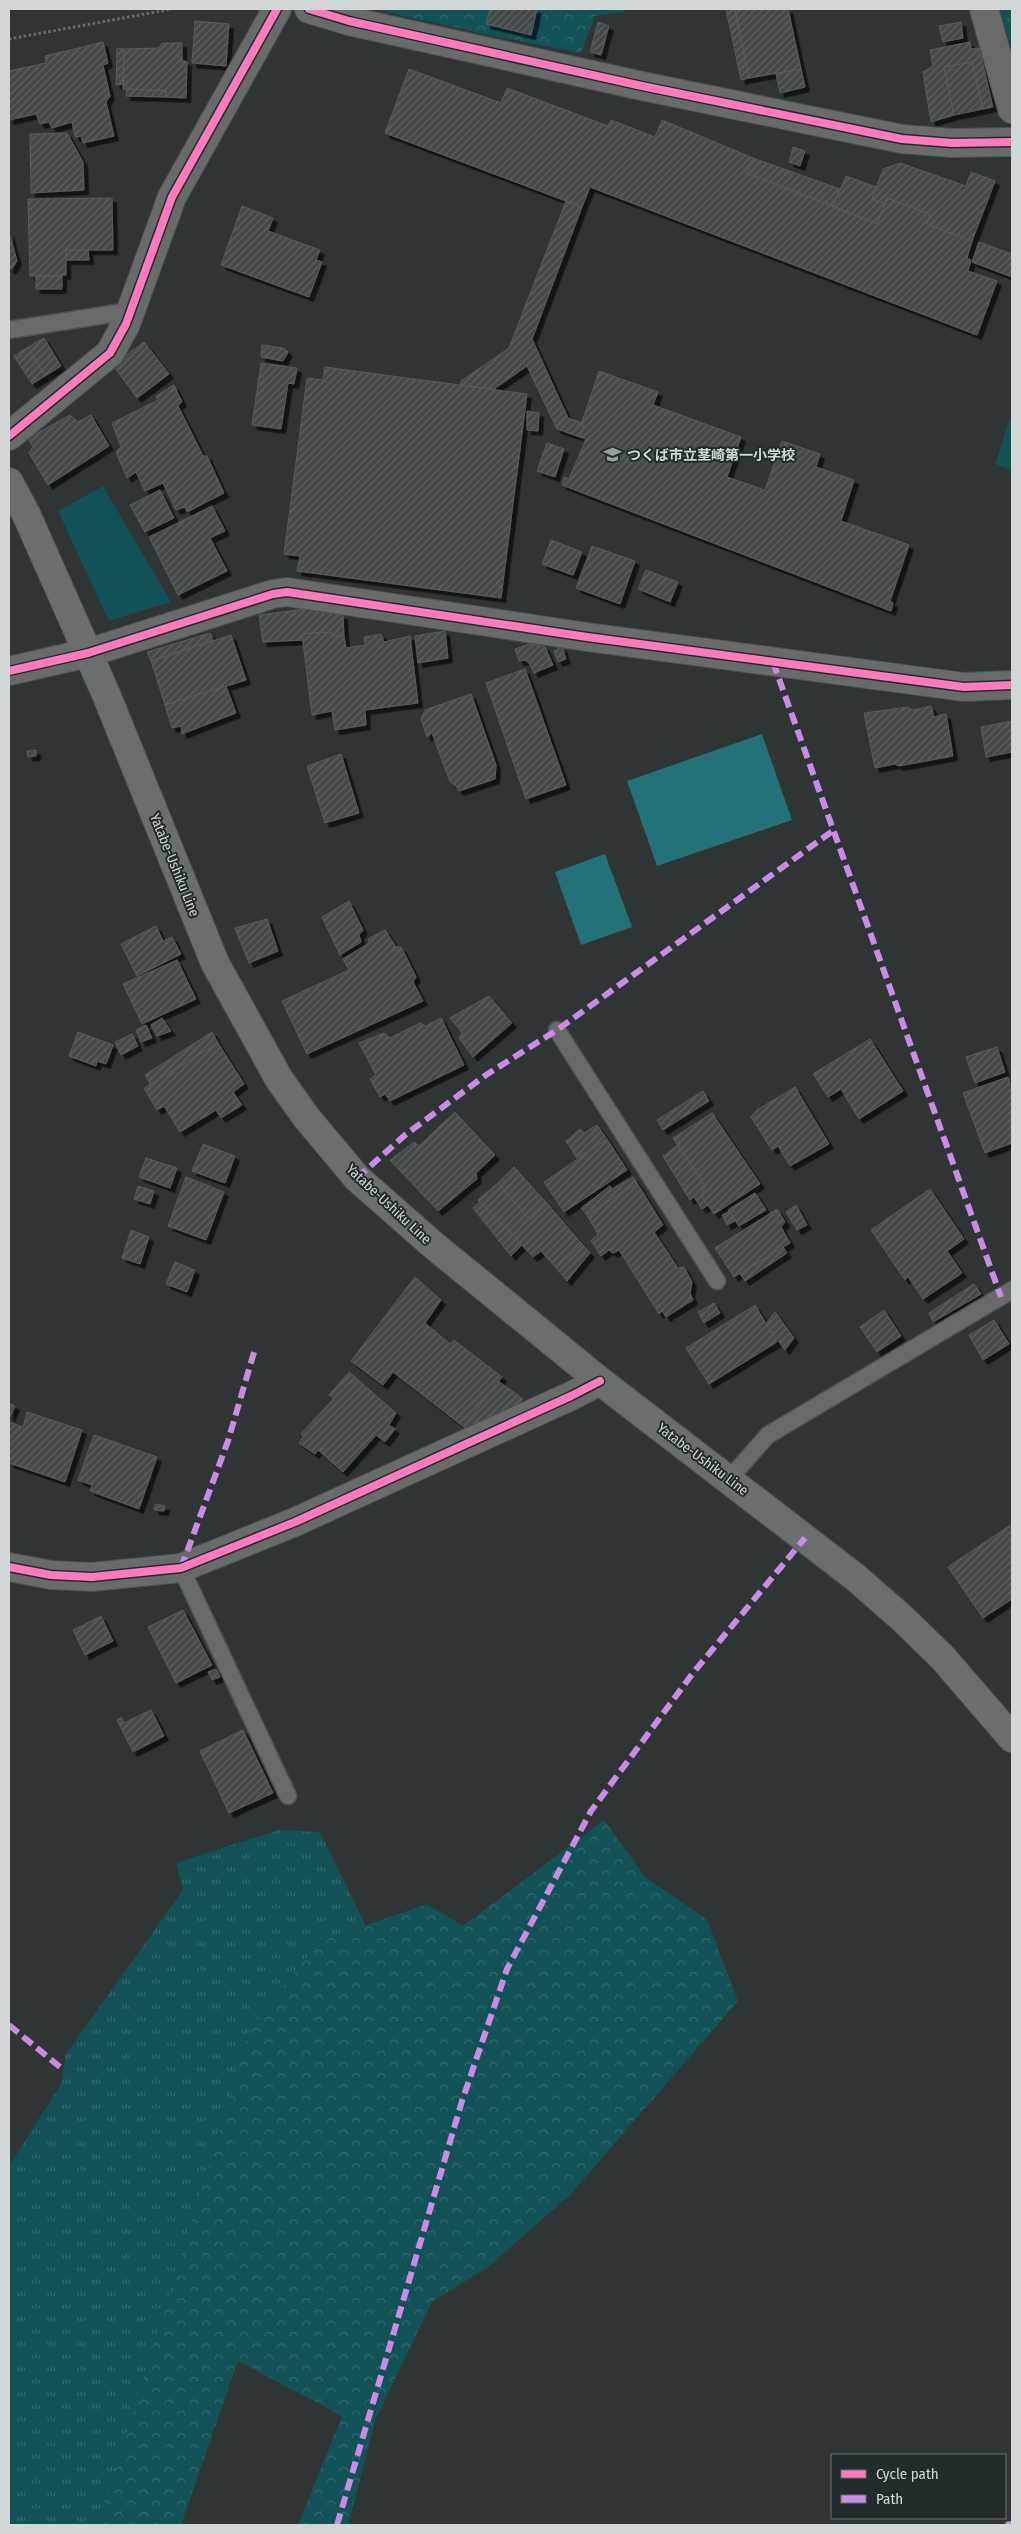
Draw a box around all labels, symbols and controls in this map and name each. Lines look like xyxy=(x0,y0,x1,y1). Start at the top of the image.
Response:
school or university icon: つくば市立茎崎第一小学校 xyxy=(603,445,623,465)
place label: つくば市立茎崎第一小学校 xyxy=(627,447,795,464)
street label: Yatabe-Ushiku Line xyxy=(146,811,203,919)
street label: Yatabe-Ushiku Line xyxy=(343,1161,435,1248)
street label: Yatabe-Ushiku Line xyxy=(654,1420,752,1499)
legend xyxy=(831,2454,1006,2519)
text: Cycle path xyxy=(876,2465,939,2483)
text: Path xyxy=(876,2490,903,2508)

